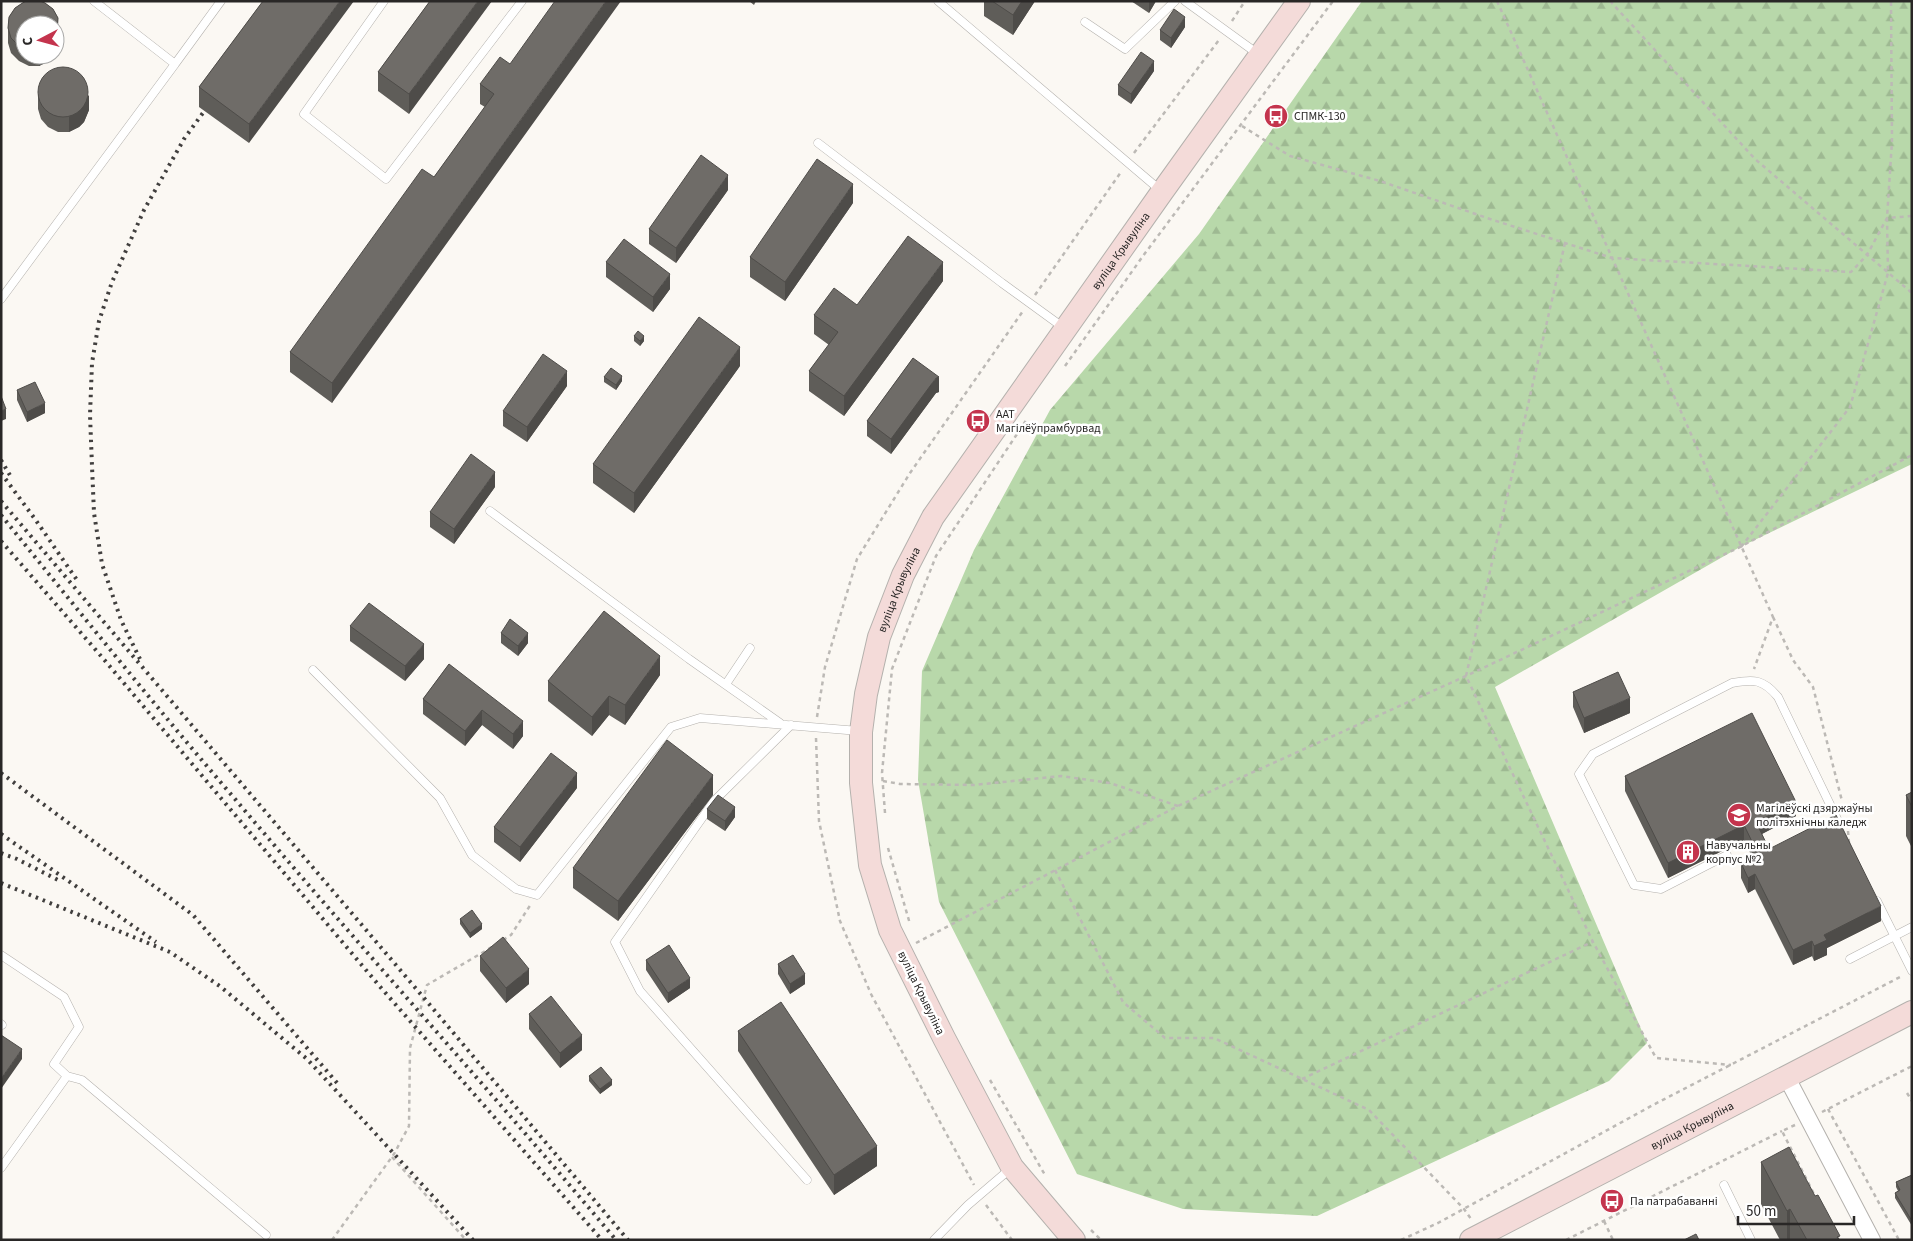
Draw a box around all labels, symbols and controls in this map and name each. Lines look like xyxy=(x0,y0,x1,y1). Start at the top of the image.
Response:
north arrow xyxy=(15,15,65,65)
text: С xyxy=(18,36,38,46)
bus stop icon: СПМК-130 xyxy=(1263,103,1289,129)
place label: СПМК-130 xyxy=(1294,108,1346,125)
street label: вуліца Крывуліна xyxy=(1087,209,1154,293)
place label: ААТ Магілёўпрамбурвад xyxy=(996,406,1101,437)
bus stop icon: ААТ Магілёўпрамбурвад xyxy=(965,408,991,434)
street label: вуліца Крывуліна xyxy=(873,544,925,635)
place label: Магілёўскі дзяржаўны політэхнічны каледж xyxy=(1756,800,1873,831)
school or university icon: Магілёўскі дзяржаўны політэхнічны каледж xyxy=(1726,802,1752,828)
place label: Навучальны корпус №2 xyxy=(1706,837,1771,868)
building icon: Навучальны корпус №2 xyxy=(1675,839,1701,865)
street label: вуліца Крывуліна xyxy=(893,948,949,1038)
street label: вуліца Крывуліна xyxy=(1648,1097,1737,1154)
bus stop icon: Па патрабаванні xyxy=(1599,1188,1625,1214)
place label: Па патрабаванні xyxy=(1630,1193,1718,1210)
scale bar xyxy=(1738,1194,1854,1226)
text: 50 m xyxy=(1746,1201,1776,1222)

